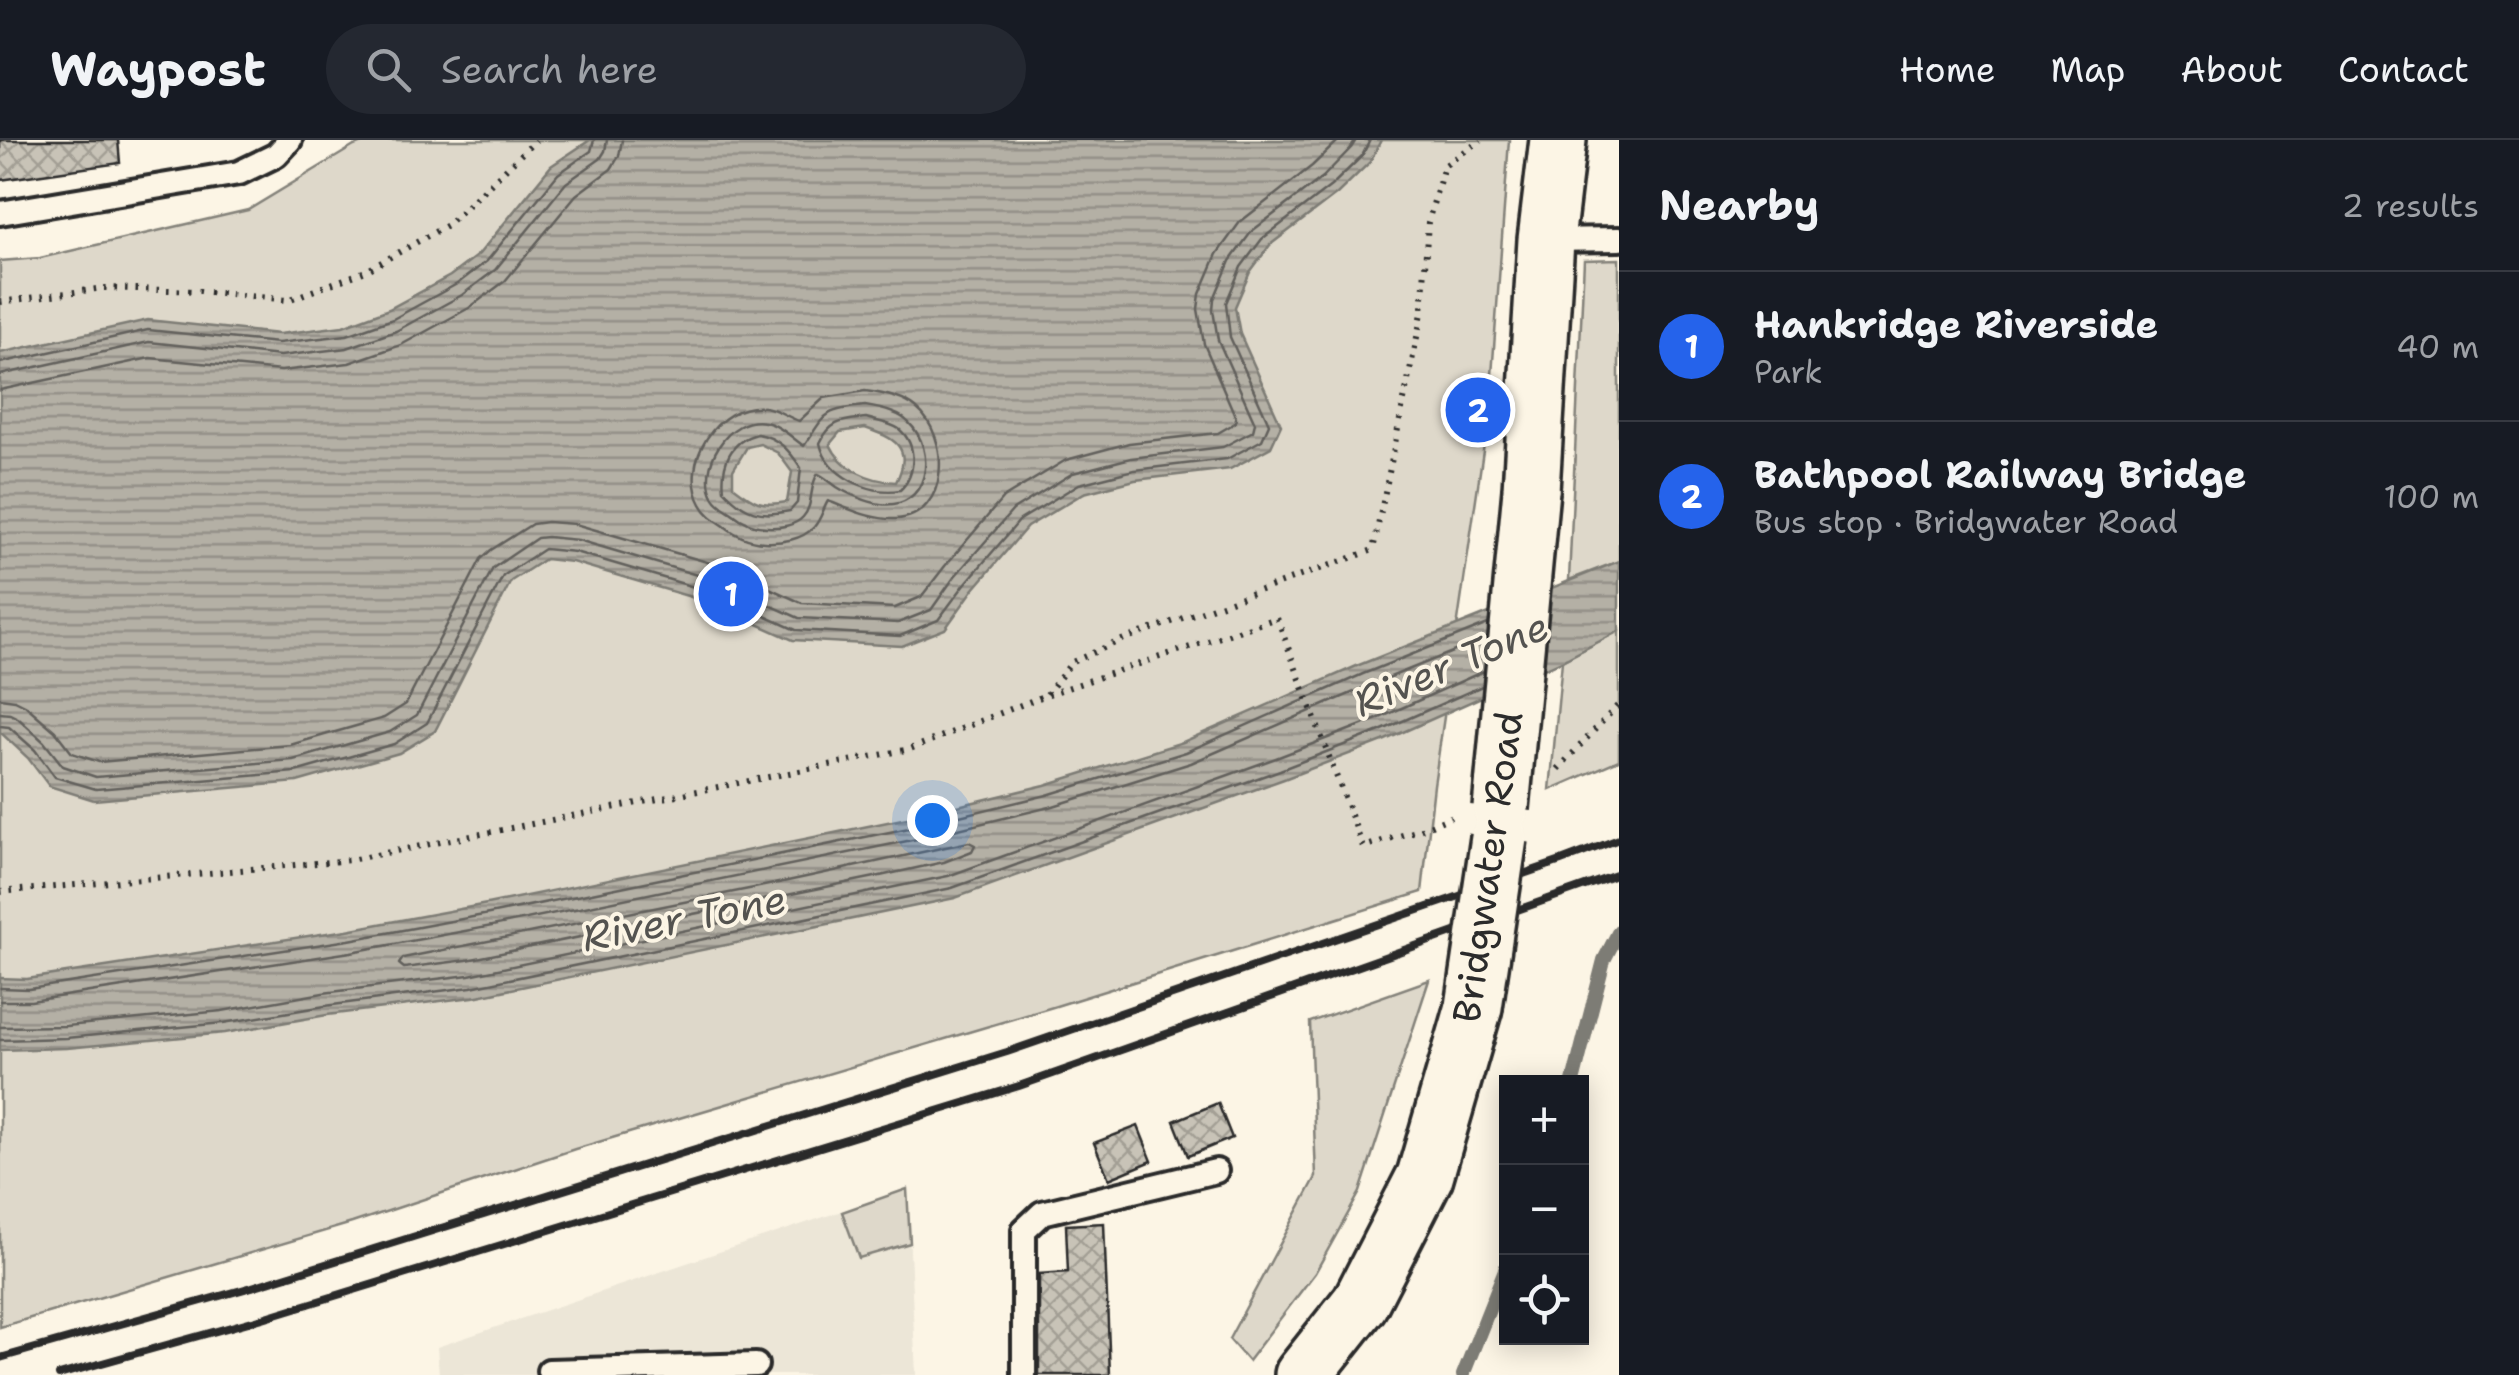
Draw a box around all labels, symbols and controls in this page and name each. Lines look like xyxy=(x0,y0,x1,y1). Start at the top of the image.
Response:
search box xyxy=(326,24,1026,114)
text: Waypost xyxy=(50,37,266,101)
icon: search xyxy=(361,42,416,97)
text: Search here xyxy=(441,44,658,95)
text: Home xyxy=(1899,46,1995,93)
text: Map xyxy=(2050,46,2125,93)
text: About xyxy=(2180,46,2283,93)
text: Contact xyxy=(2338,46,2469,93)
text: Nearby xyxy=(1659,177,1819,233)
text: 2 results xyxy=(2342,184,2479,227)
text: Hankridge Riverside xyxy=(1754,299,2158,350)
text: 1 xyxy=(1684,325,1699,368)
text: 40 m xyxy=(2396,325,2479,368)
text: Park xyxy=(1754,350,1823,393)
pin: 2 xyxy=(1446,372,1510,448)
text: Bathpool Railway Bridge xyxy=(1754,449,2247,500)
text: 2 xyxy=(1680,475,1703,518)
text: 100 m xyxy=(2383,475,2479,518)
text: Bus stop · Bridgwater Road xyxy=(1754,500,2178,543)
pin: 1 xyxy=(698,556,764,632)
water label: River Tone xyxy=(1345,599,1557,729)
street label: Bridgwater Road xyxy=(1440,708,1535,1026)
your location xyxy=(907,795,958,846)
water label: River Tone xyxy=(577,872,791,964)
map controls xyxy=(1499,1075,1589,1345)
button: + xyxy=(1499,1075,1589,1165)
button: − xyxy=(1499,1165,1589,1255)
button: locate xyxy=(1499,1255,1589,1345)

